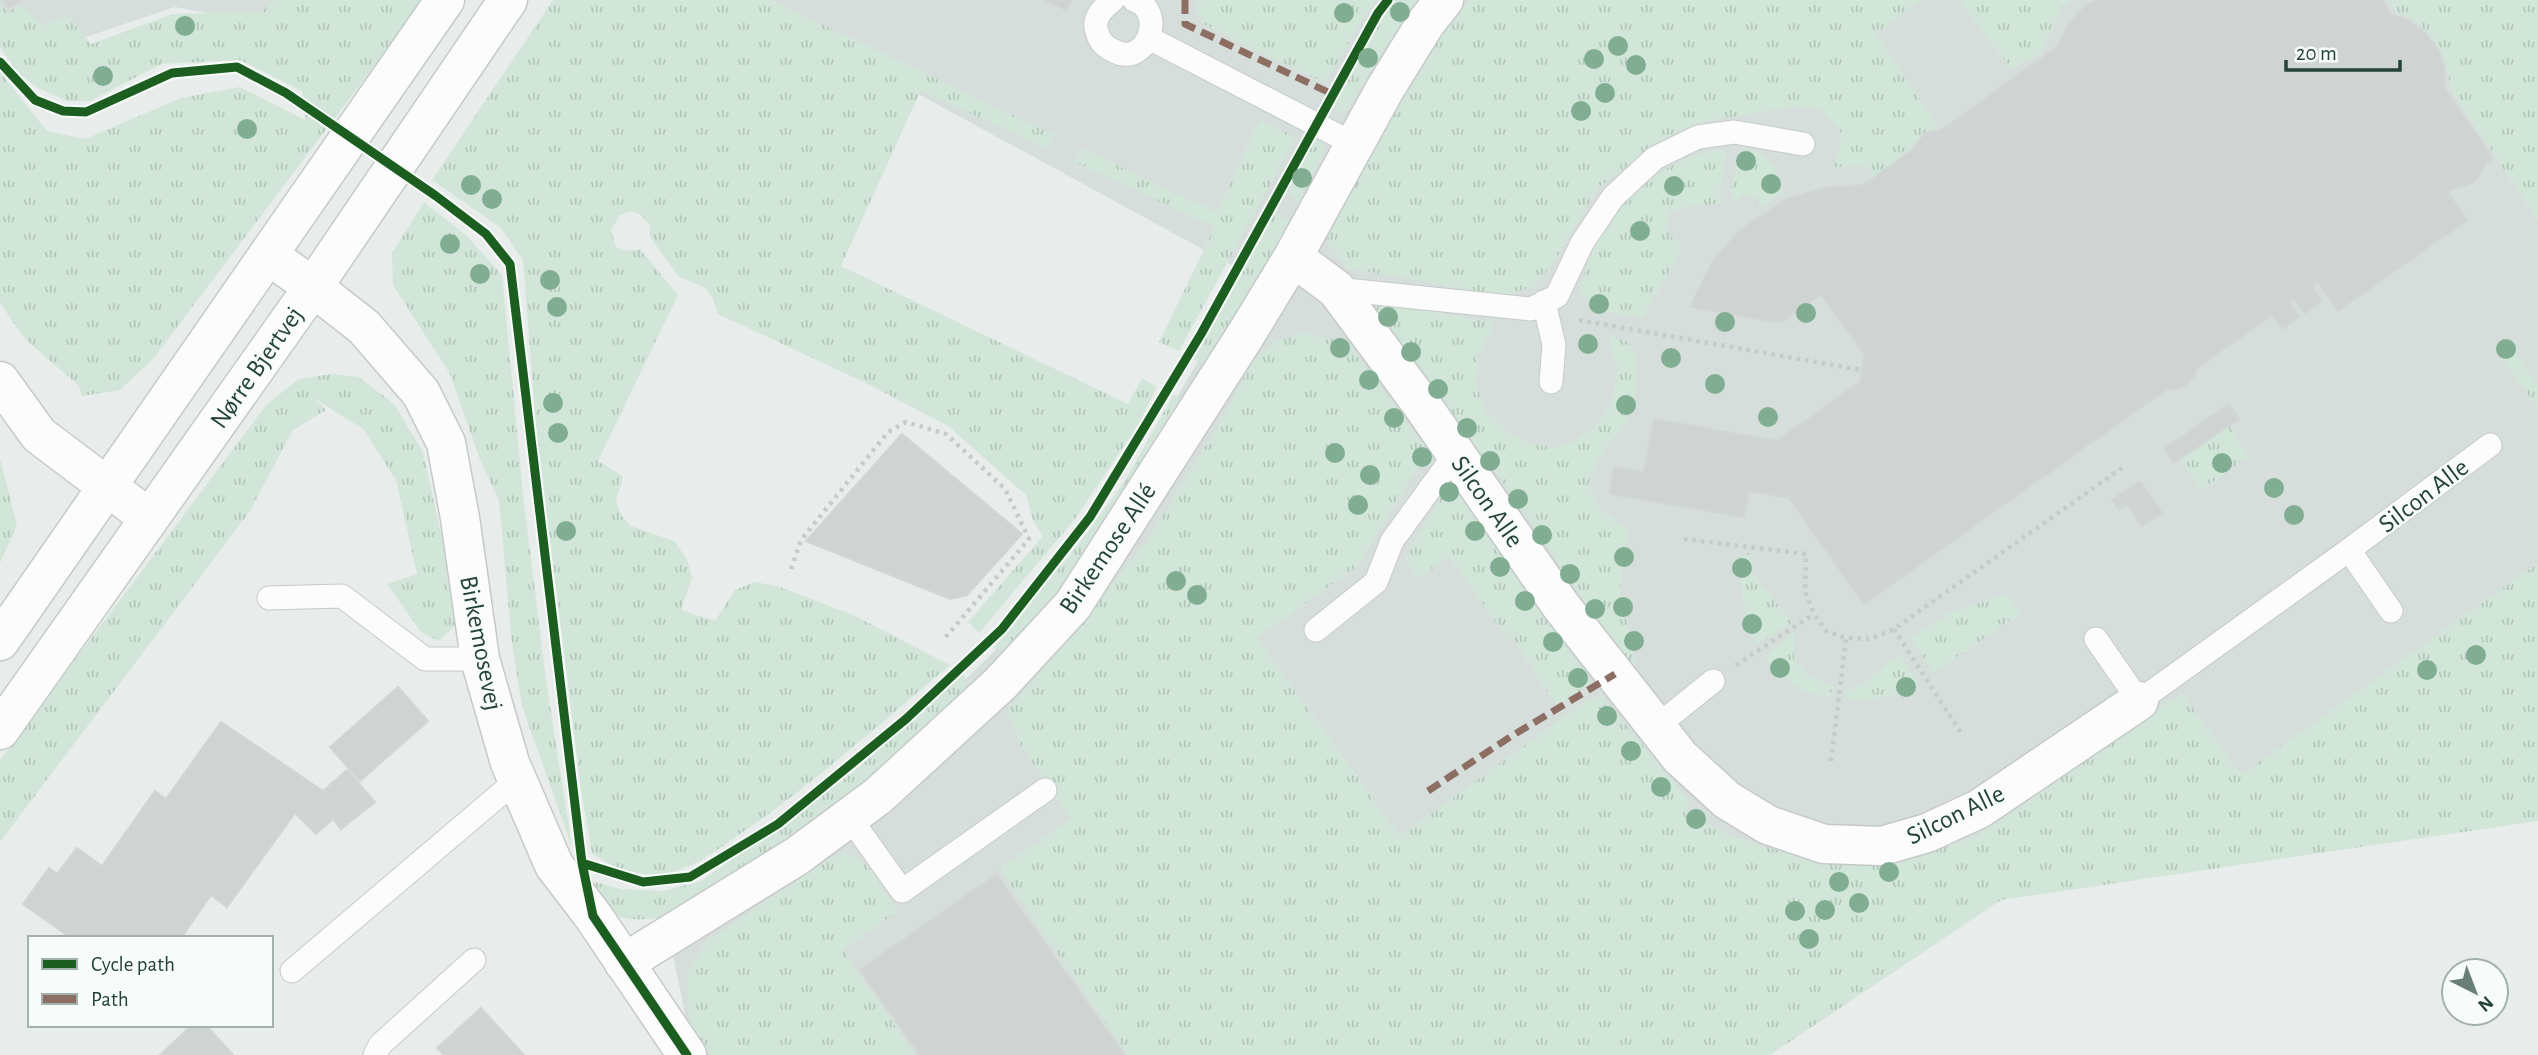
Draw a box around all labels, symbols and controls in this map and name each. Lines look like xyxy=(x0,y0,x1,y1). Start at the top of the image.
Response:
scale bar xyxy=(2286,28,2400,72)
text: 20 m xyxy=(2296,43,2337,64)
street label: Nørre Bjertvej xyxy=(205,302,308,433)
street label: Silcon Alle xyxy=(1446,451,1528,552)
street label: Silcon Alle xyxy=(2374,454,2473,538)
street label: Birkemose Allé xyxy=(1055,479,1161,619)
street label: Birkemosevej xyxy=(455,574,507,713)
street label: Silcon Alle xyxy=(1903,780,2008,850)
legend xyxy=(28,936,273,1027)
text: Cycle path xyxy=(91,954,175,975)
north arrow xyxy=(2440,957,2510,1027)
text: Path xyxy=(91,989,129,1010)
text: N xyxy=(2474,992,2497,1015)

